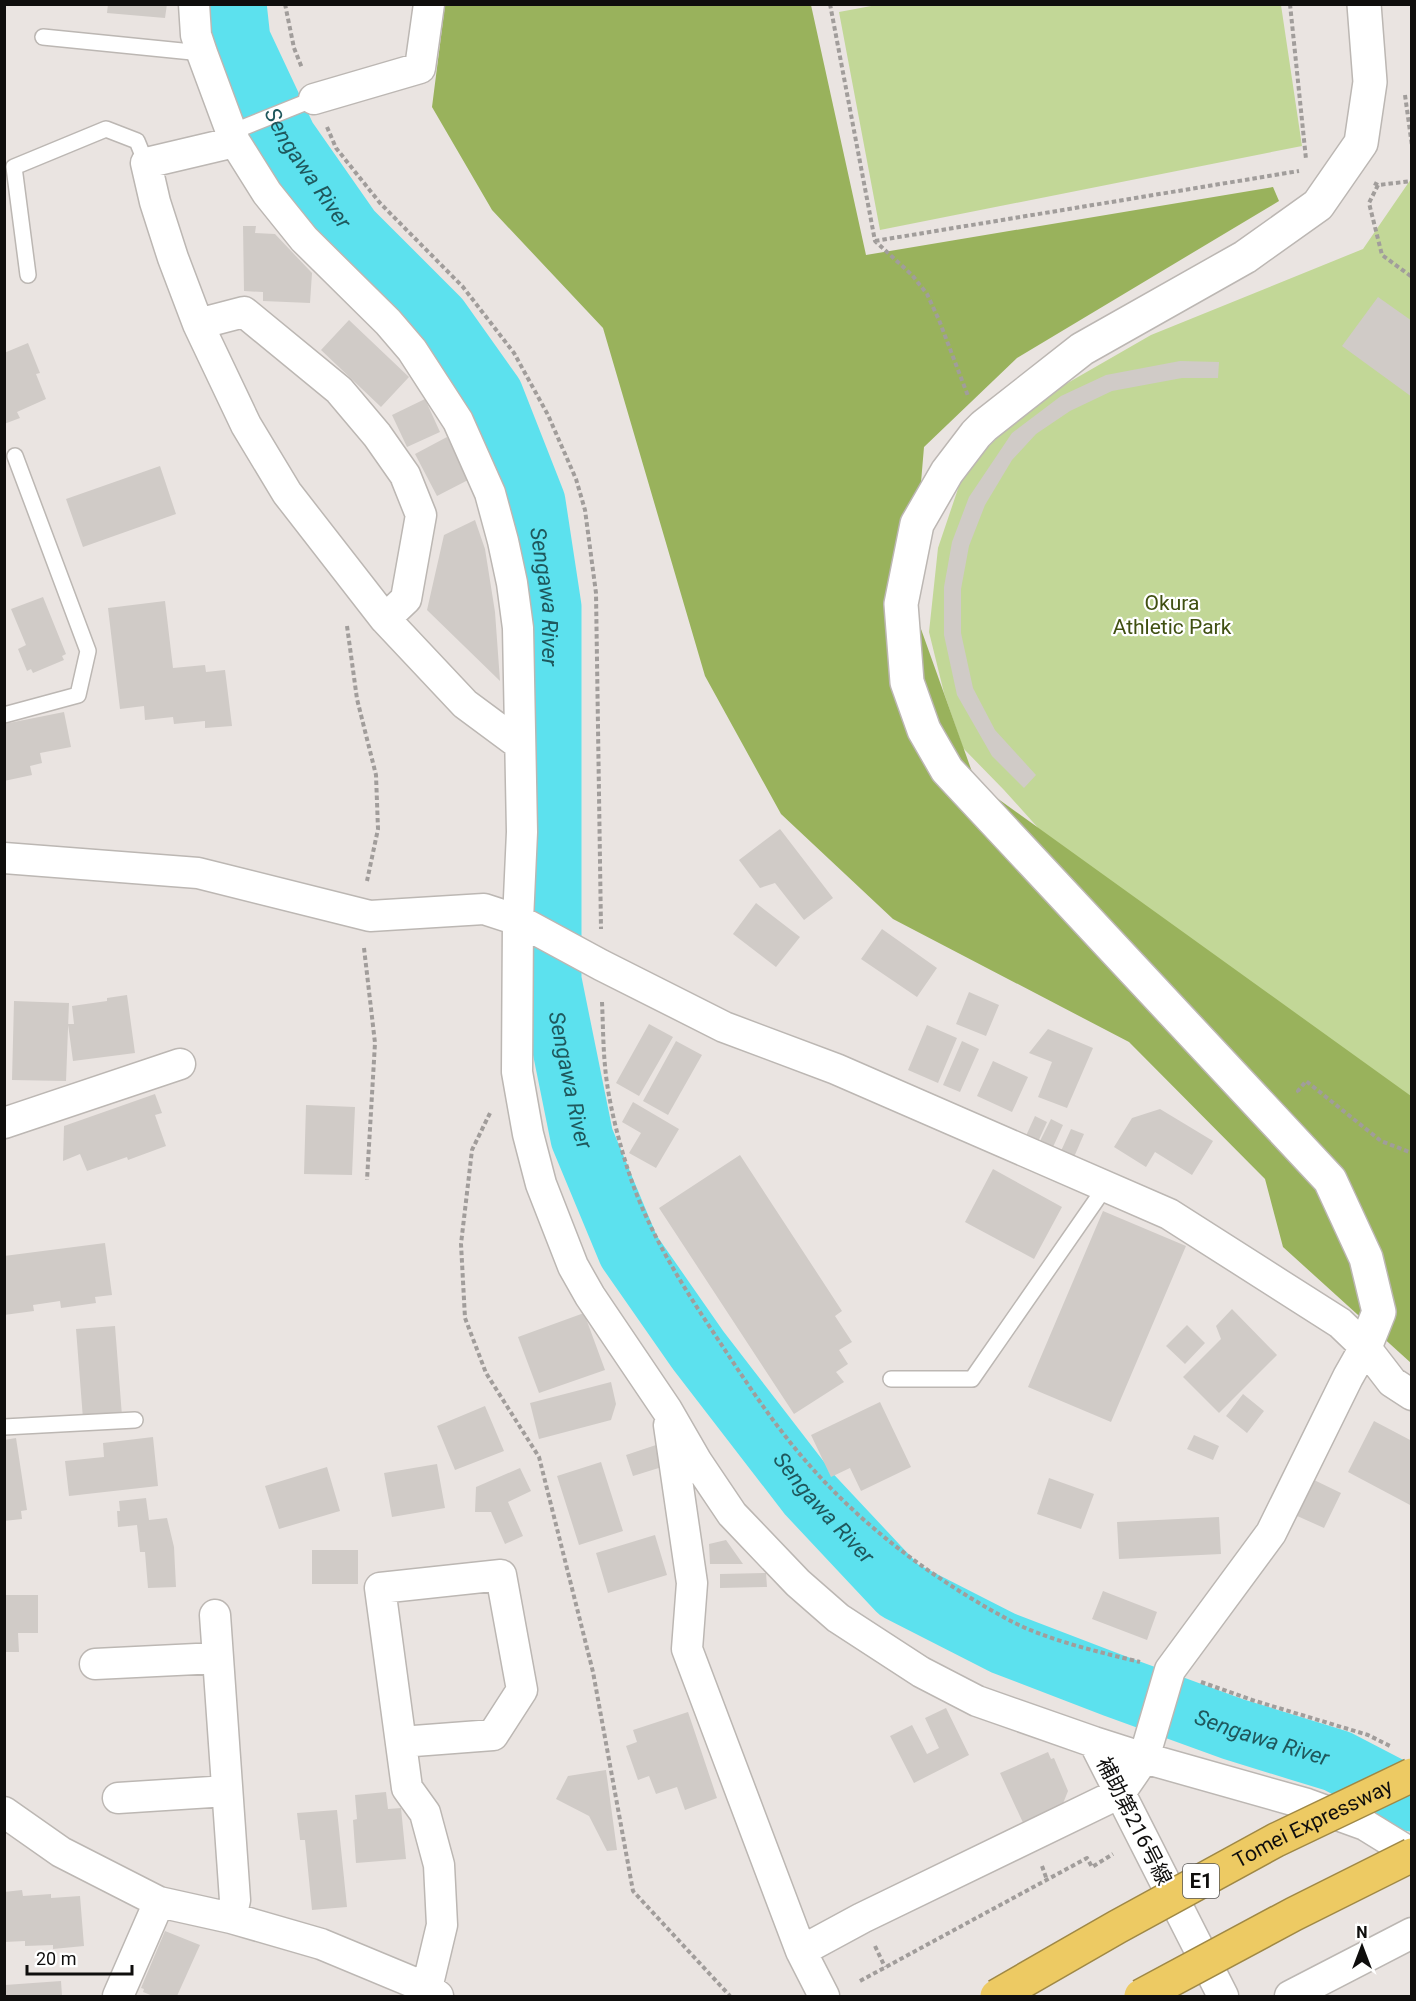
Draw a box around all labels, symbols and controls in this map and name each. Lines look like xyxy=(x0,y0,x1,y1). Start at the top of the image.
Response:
water label: Sengawa River xyxy=(260,103,357,234)
water label: Sengawa River xyxy=(526,525,563,667)
park label: Okura Athletic Park xyxy=(1113,591,1232,639)
water label: Sengawa River xyxy=(544,1009,598,1153)
water label: Sengawa River xyxy=(769,1447,880,1569)
water label: Sengawa River xyxy=(1192,1704,1333,1771)
street label: 補助第216号線 xyxy=(1091,1753,1177,1889)
street label: Tomei Expressway xyxy=(1229,1774,1396,1873)
road number: E1 xyxy=(1183,1864,1219,1898)
north arrow xyxy=(1332,1917,1392,1977)
text: N xyxy=(1356,1923,1368,1942)
scale bar xyxy=(27,1938,132,1976)
text: 20 m xyxy=(36,1948,76,1969)

